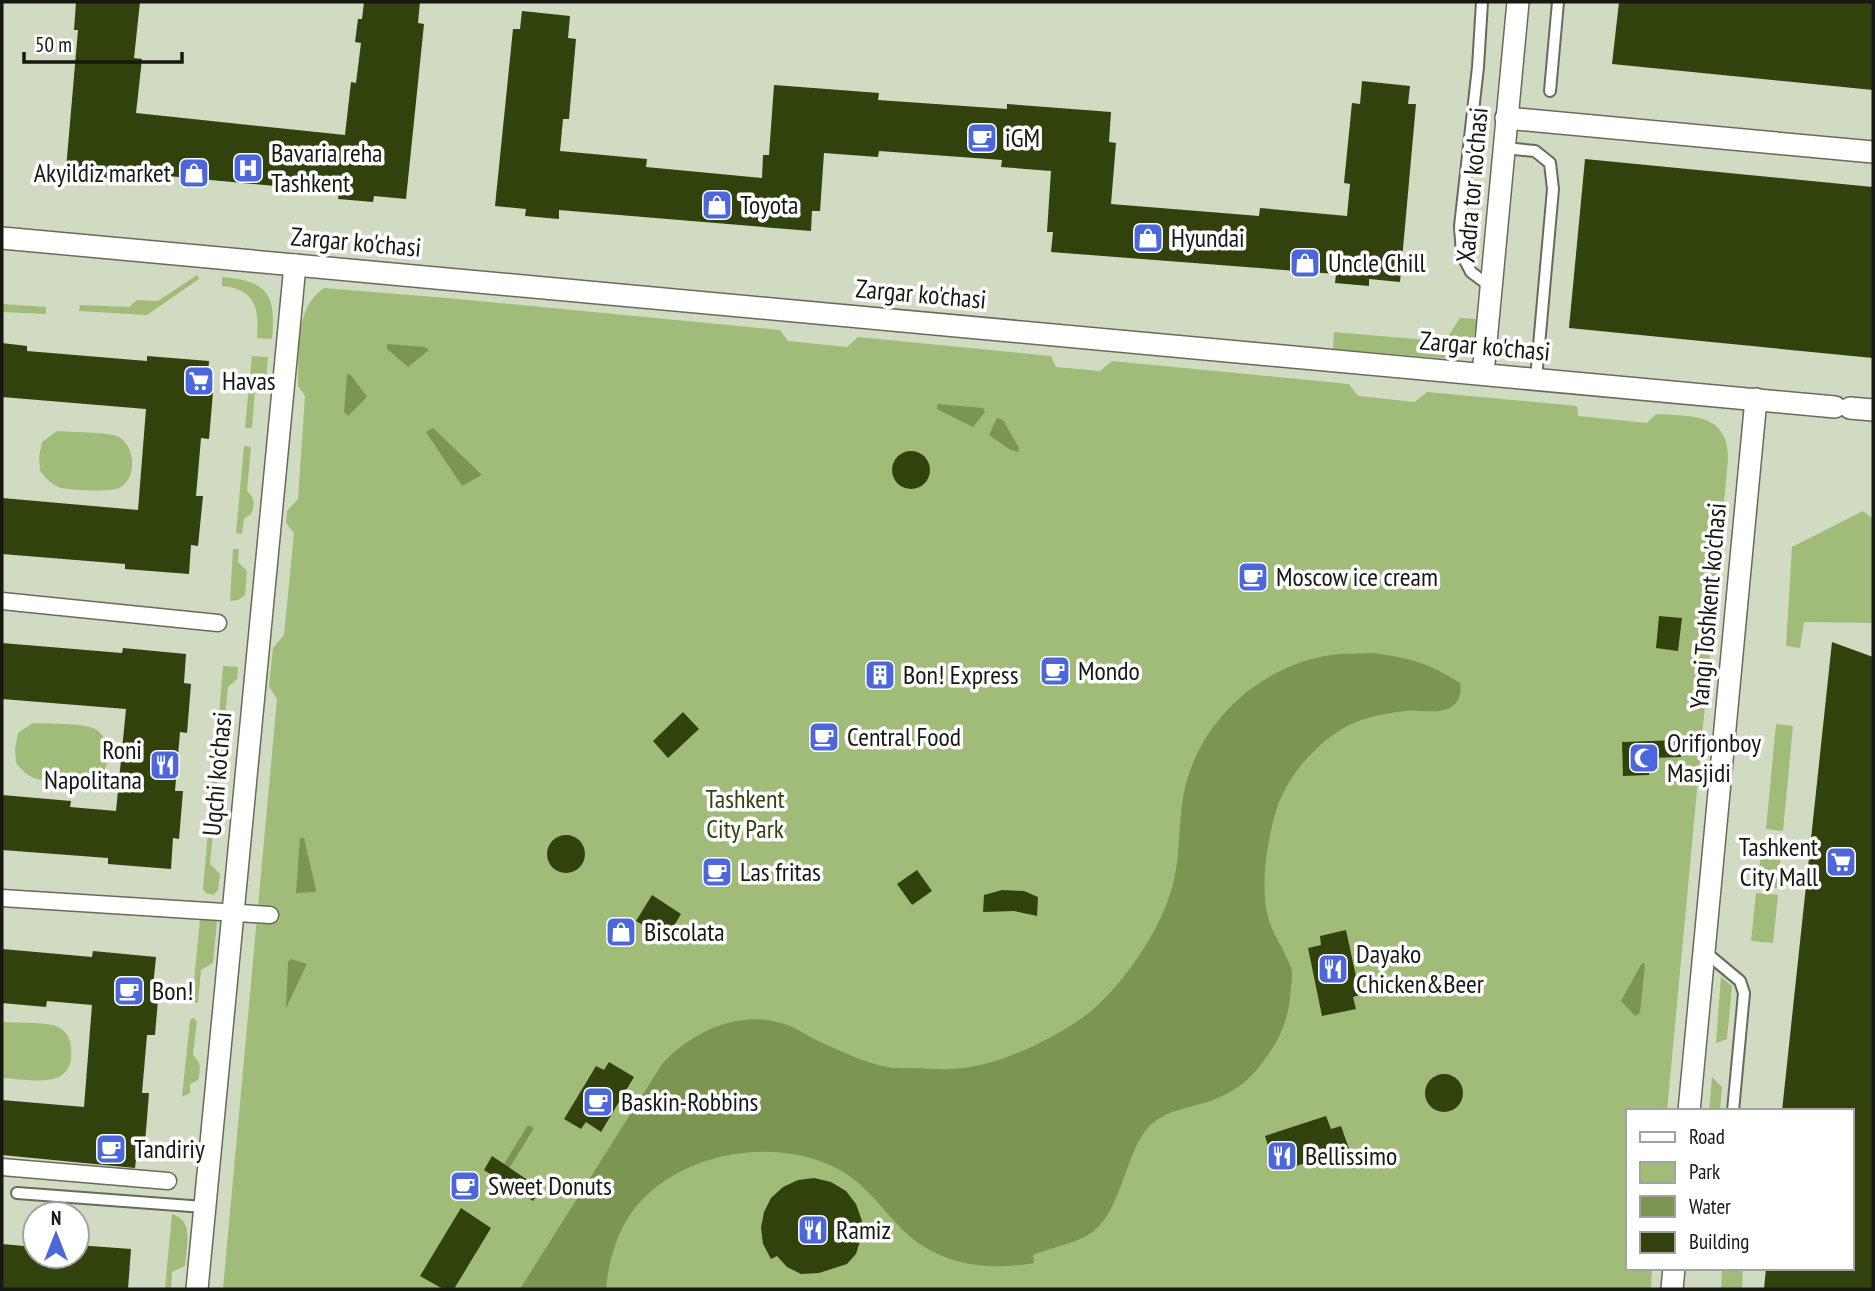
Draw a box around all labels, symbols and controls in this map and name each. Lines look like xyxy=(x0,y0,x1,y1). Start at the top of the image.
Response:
scale bar xyxy=(24,21,182,65)
text: 50 m xyxy=(35,31,72,58)
street label: Xadra tor ko'chasi xyxy=(1448,106,1495,264)
cafe icon: iGM xyxy=(965,121,999,155)
place label: iGM xyxy=(1005,121,1040,154)
place label: Bavaria reha Tashkent xyxy=(271,136,383,199)
hospital icon: Bavaria reha Tashkent xyxy=(231,151,265,185)
place label: Akyildiz market xyxy=(34,156,171,189)
shop icon: Akyildiz market xyxy=(177,156,211,190)
shop icon: Toyota xyxy=(700,188,734,222)
place label: Toyota xyxy=(740,188,798,221)
street label: Zargar ko'chasi xyxy=(289,219,423,264)
shop icon: Hyundai xyxy=(1131,221,1165,255)
place label: Hyundai xyxy=(1171,221,1245,254)
shop icon: Uncle Chill xyxy=(1288,246,1322,280)
place label: Uncle Chill xyxy=(1328,246,1426,279)
street label: Zargar ko'chasi xyxy=(854,271,988,316)
street label: Zargar ko'chasi xyxy=(1418,323,1552,368)
supermarket icon: Havas xyxy=(182,364,216,398)
place label: Havas xyxy=(222,364,276,397)
street label: Yangi Toshkent ko'chasi xyxy=(1682,501,1733,710)
cafe icon: Moscow ice cream xyxy=(1236,560,1270,594)
place label: Moscow ice cream xyxy=(1276,560,1438,593)
cafe icon: Mondo xyxy=(1038,654,1072,688)
place label: Mondo xyxy=(1078,654,1140,687)
building icon: Bon! Express xyxy=(863,658,897,692)
place label: Bon! Express xyxy=(903,658,1018,691)
street label: Uqchi ko'chasi xyxy=(195,710,238,837)
cafe icon: Central Food xyxy=(807,720,841,754)
place label: Central Food xyxy=(847,720,961,753)
place label: Orifjonboy Masjidi xyxy=(1667,726,1761,789)
place label: Roni Napolitana xyxy=(44,733,142,796)
mosque icon: Orifjonboy Masjidi xyxy=(1627,741,1661,775)
restaurant icon: Roni Napolitana xyxy=(148,748,182,782)
park label: Tashkent City Park xyxy=(705,782,785,845)
place label: Tashkent City Mall xyxy=(1739,830,1818,893)
supermarket icon: Tashkent City Mall xyxy=(1824,845,1858,879)
cafe icon: Las fritas xyxy=(700,855,734,889)
place label: Las fritas xyxy=(740,855,821,888)
shop icon: Biscolata xyxy=(604,915,638,949)
place label: Biscolata xyxy=(644,915,725,948)
place label: Dayako Chicken&Beer xyxy=(1356,937,1484,1000)
restaurant icon: Dayako Chicken&Beer xyxy=(1316,952,1350,986)
cafe icon: Bon! xyxy=(112,974,146,1008)
place label: Bon! xyxy=(152,974,193,1007)
cafe icon: Baskin-Robbins xyxy=(581,1085,615,1119)
place label: Baskin-Robbins xyxy=(621,1085,758,1118)
legend xyxy=(1626,1109,1854,1270)
text: Road xyxy=(1689,1123,1725,1150)
cafe icon: Tandiriy xyxy=(94,1132,128,1166)
place label: Tandiriy xyxy=(134,1132,205,1165)
restaurant icon: Bellissimo xyxy=(1265,1139,1299,1173)
place label: Bellissimo xyxy=(1305,1139,1397,1172)
text: Park xyxy=(1689,1158,1720,1185)
cafe icon: Sweet Donuts xyxy=(448,1169,482,1203)
place label: Sweet Donuts xyxy=(488,1169,612,1202)
text: Water xyxy=(1689,1193,1731,1220)
north arrow xyxy=(21,1200,91,1270)
text: N xyxy=(51,1206,61,1230)
restaurant icon: Ramiz xyxy=(796,1213,830,1247)
place label: Ramiz xyxy=(836,1213,891,1246)
text: Building xyxy=(1689,1228,1749,1255)

